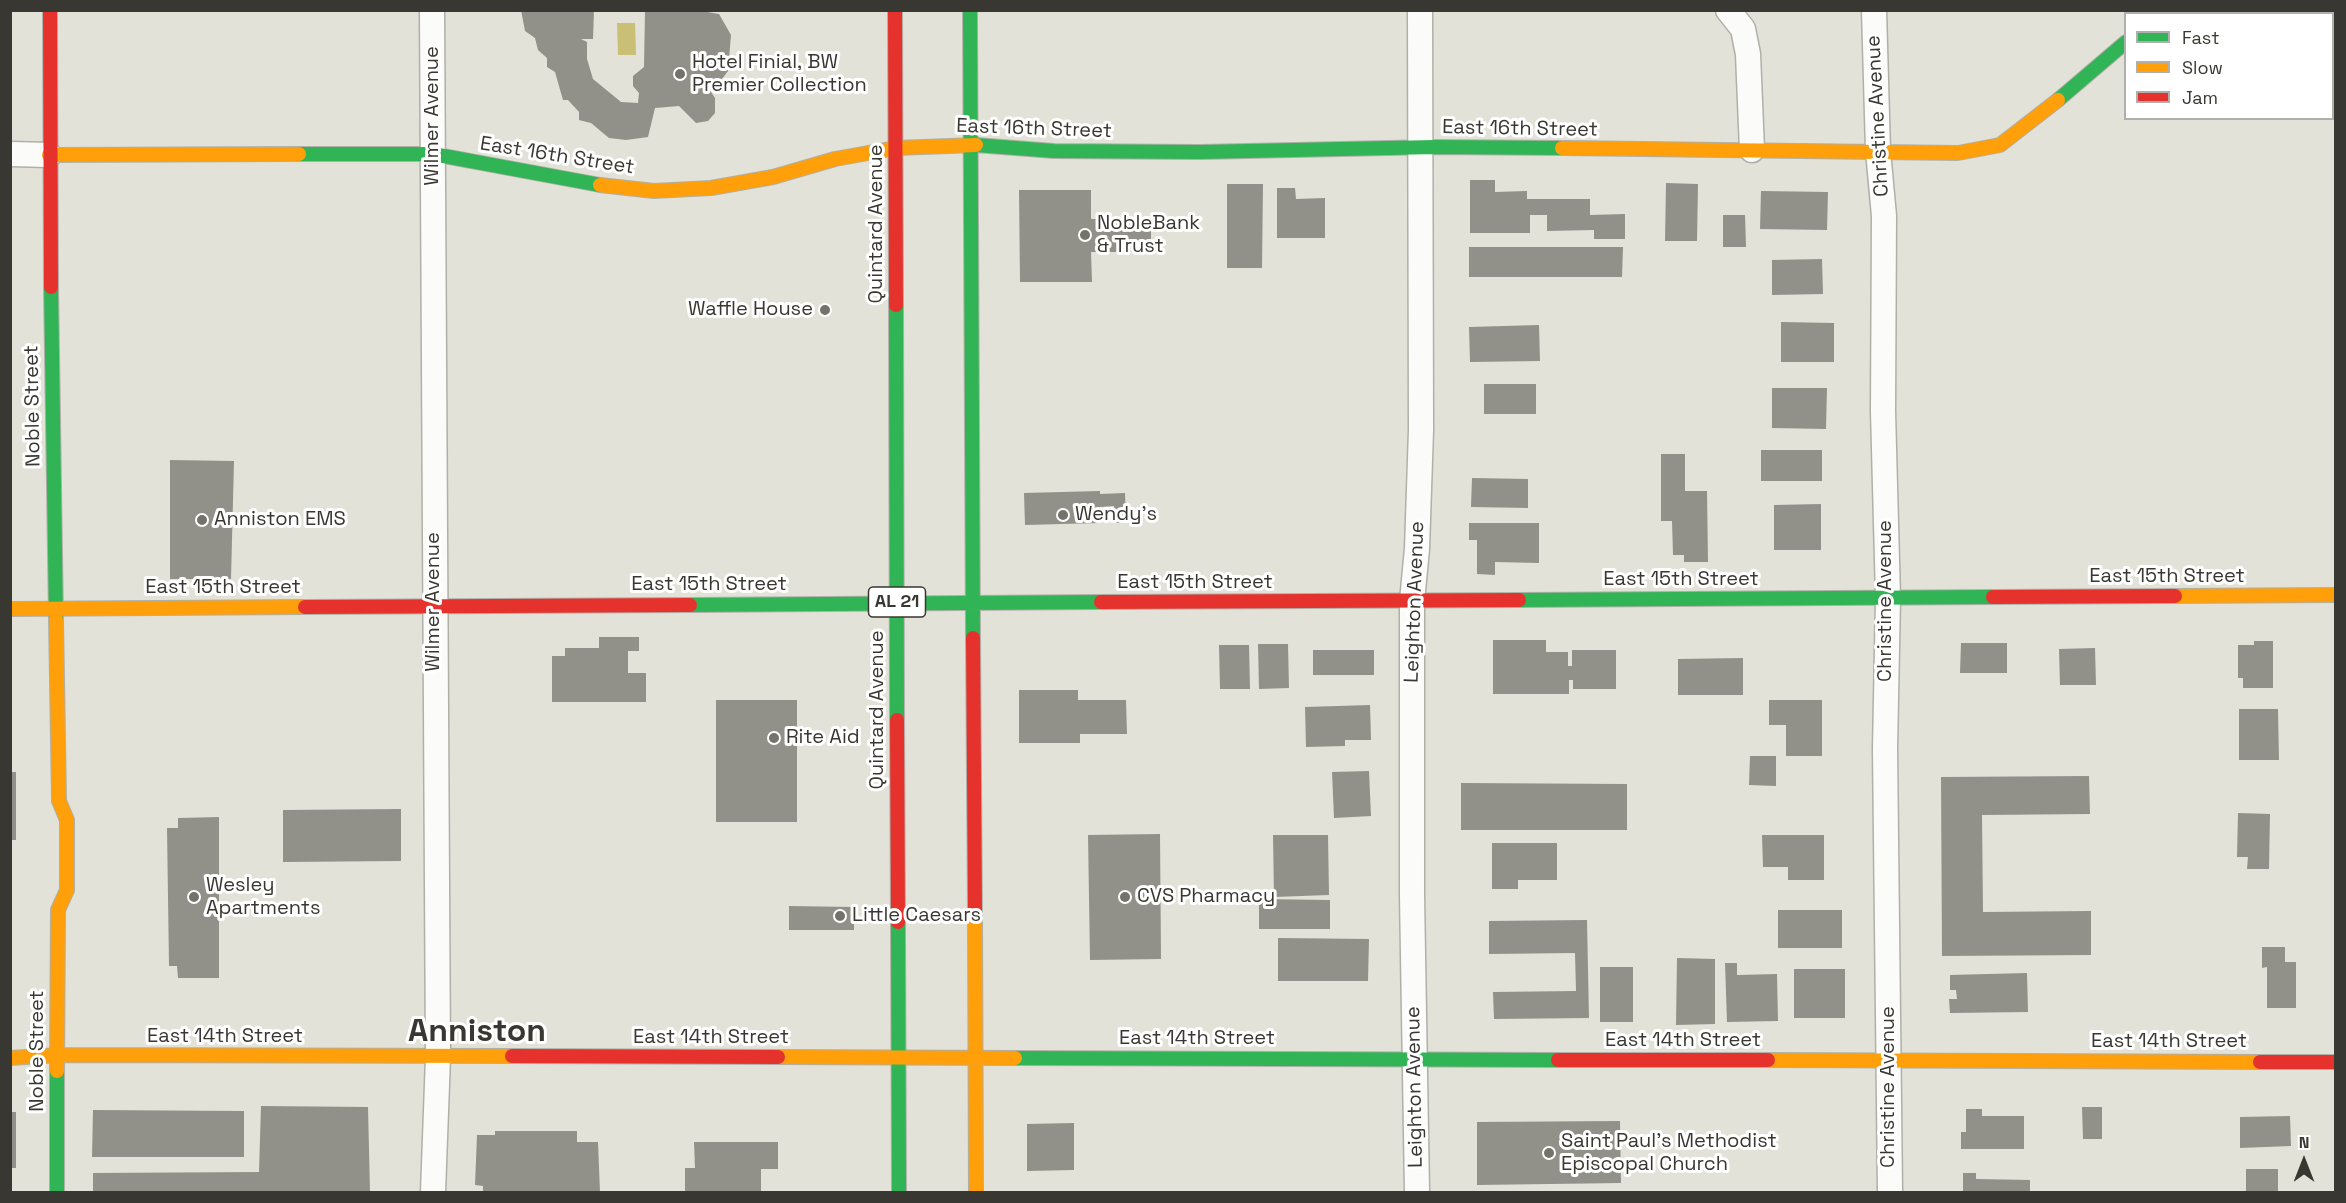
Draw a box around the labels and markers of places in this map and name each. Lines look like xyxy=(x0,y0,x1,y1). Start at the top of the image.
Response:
place label: Hotel Finial, BW Premier Collection xyxy=(692,51,867,98)
marker: Hotel Finial, BW Premier Collection xyxy=(673,67,687,81)
place label: NobleBank & Trust xyxy=(1097,212,1200,259)
marker: NobleBank & Trust xyxy=(1078,228,1092,242)
place label: Waffle House xyxy=(688,298,813,322)
marker: Waffle House xyxy=(818,303,832,317)
place label: Wendy's xyxy=(1075,503,1157,527)
place label: Anniston EMS xyxy=(214,508,346,532)
marker: Wendy's xyxy=(1056,508,1070,522)
marker: Anniston EMS xyxy=(195,513,209,527)
place label: Rite Aid xyxy=(786,726,860,750)
marker: Rite Aid xyxy=(767,731,781,745)
place label: Wesley Apartments xyxy=(206,874,320,921)
place label: CVS Pharmacy xyxy=(1137,885,1275,909)
marker: Wesley Apartments xyxy=(187,890,201,904)
marker: CVS Pharmacy xyxy=(1118,890,1132,904)
place label: Little Caesars xyxy=(852,904,981,928)
marker: Little Caesars xyxy=(833,909,847,923)
place label: Saint Paul's Methodist Episcopal Church xyxy=(1561,1130,1777,1177)
marker: Saint Paul's Methodist Episcopal Church xyxy=(1542,1146,1556,1160)

